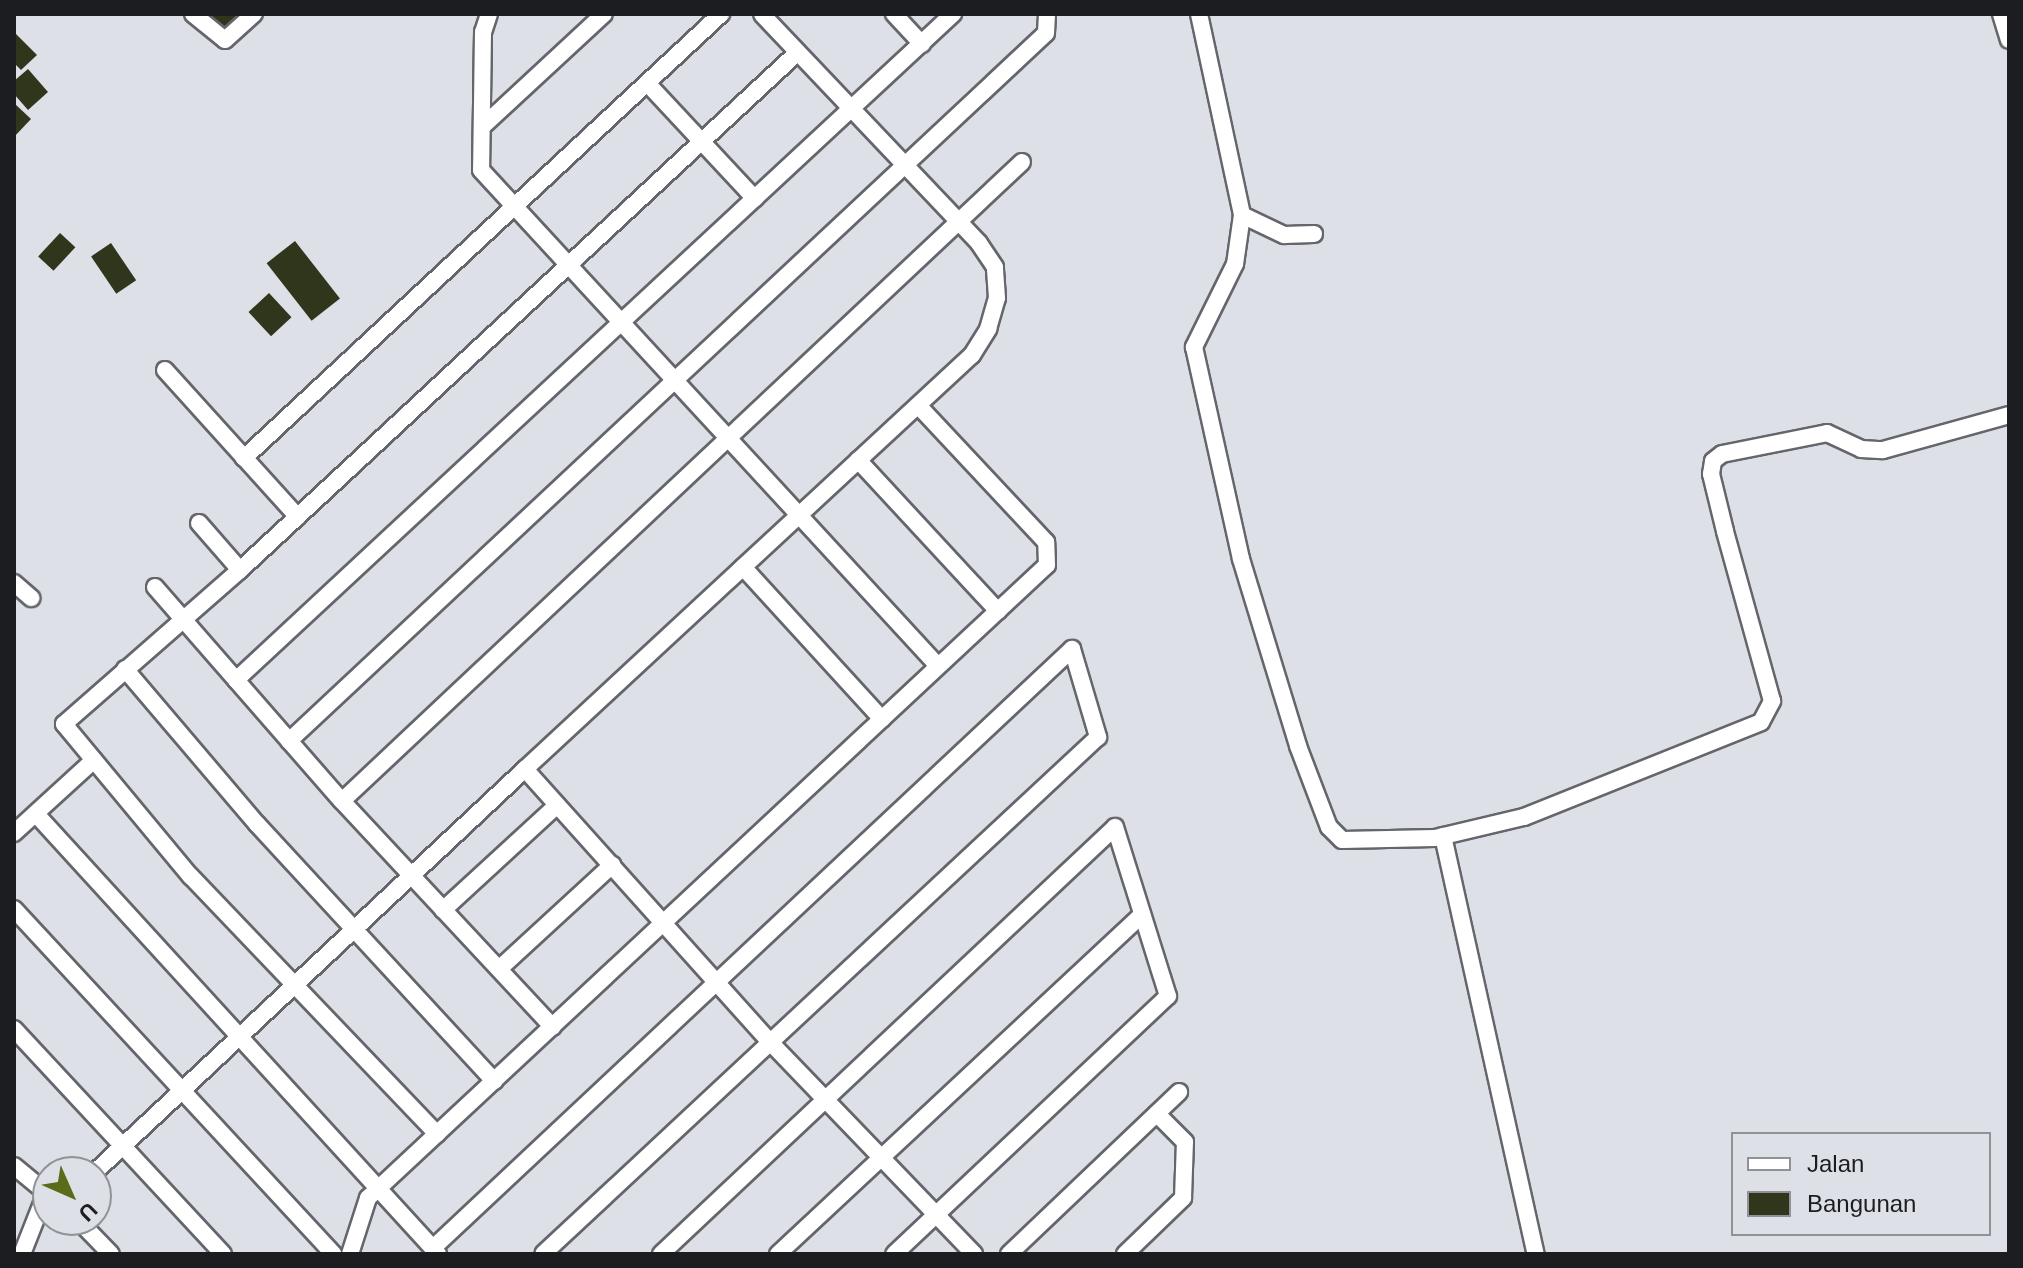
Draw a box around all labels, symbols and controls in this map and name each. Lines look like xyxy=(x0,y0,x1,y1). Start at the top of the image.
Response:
legend xyxy=(1731,1132,1991,1236)
text: Jalan xyxy=(1807,1150,1864,1177)
north arrow xyxy=(32,1156,112,1236)
text: Bangunan xyxy=(1807,1190,1916,1217)
text: U xyxy=(73,1197,102,1226)

